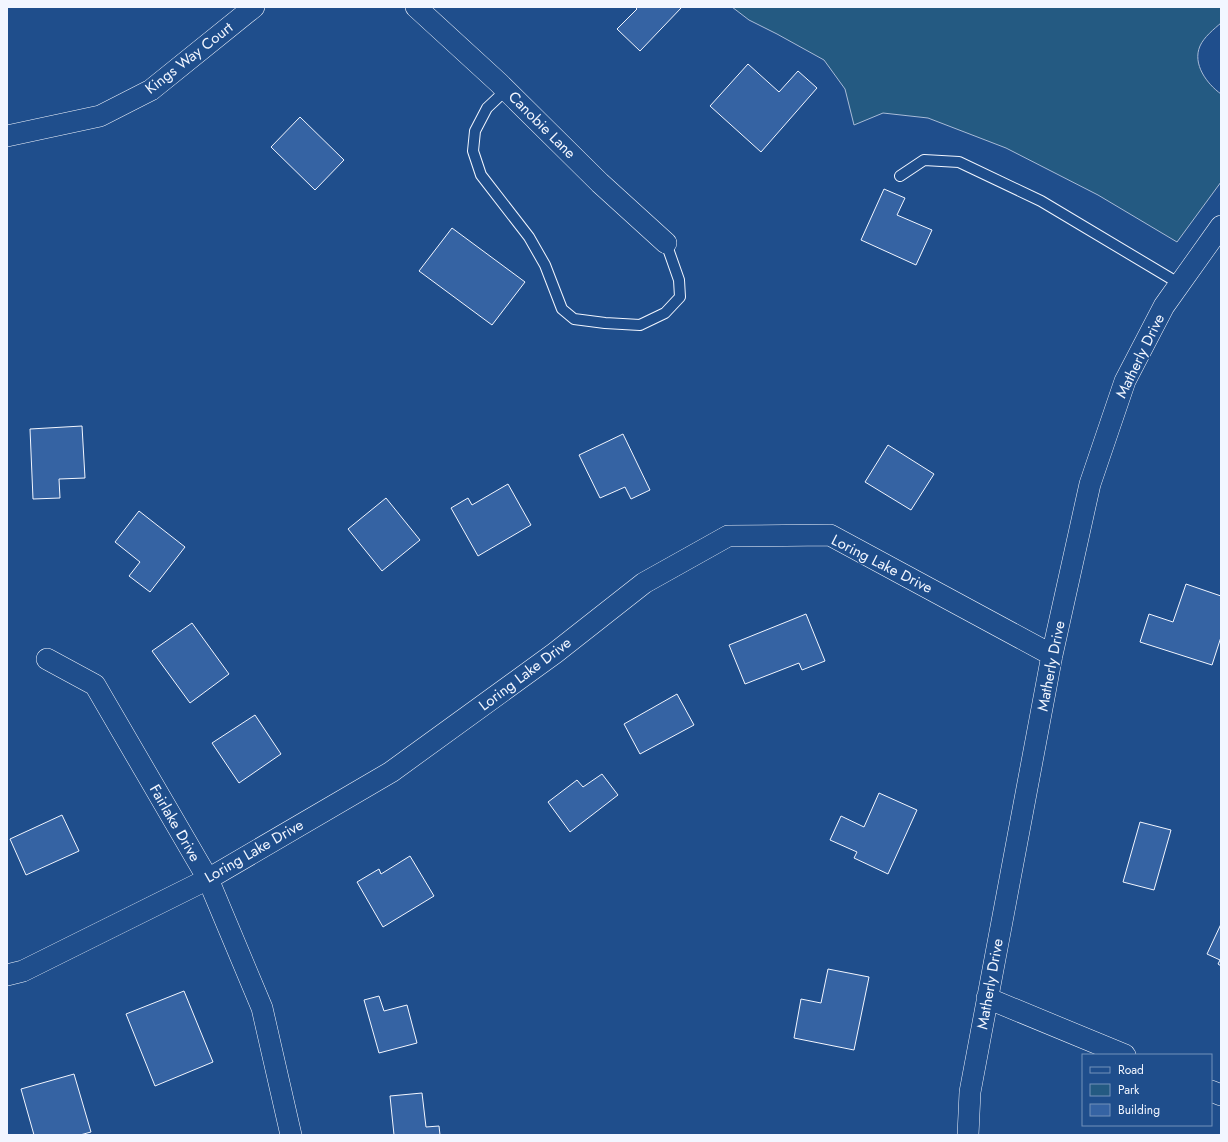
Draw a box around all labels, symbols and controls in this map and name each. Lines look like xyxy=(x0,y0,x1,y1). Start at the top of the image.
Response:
street label: Kings Way Court xyxy=(140,16,238,99)
street label: Canobie Lane xyxy=(503,86,581,164)
street label: Matherly Drive xyxy=(1110,310,1170,402)
street label: Loring Lake Drive xyxy=(828,529,937,599)
street label: Matherly Drive xyxy=(1031,619,1071,713)
street label: Loring Lake Drive xyxy=(474,632,576,716)
street label: Fairlake Drive xyxy=(144,780,206,866)
street label: Loring Lake Drive xyxy=(201,814,308,888)
street label: Matherly Drive xyxy=(971,937,1009,1031)
legend xyxy=(1082,1054,1212,1126)
text: Road xyxy=(1118,1061,1144,1079)
text: Park xyxy=(1118,1081,1140,1099)
text: Building xyxy=(1118,1101,1160,1119)

